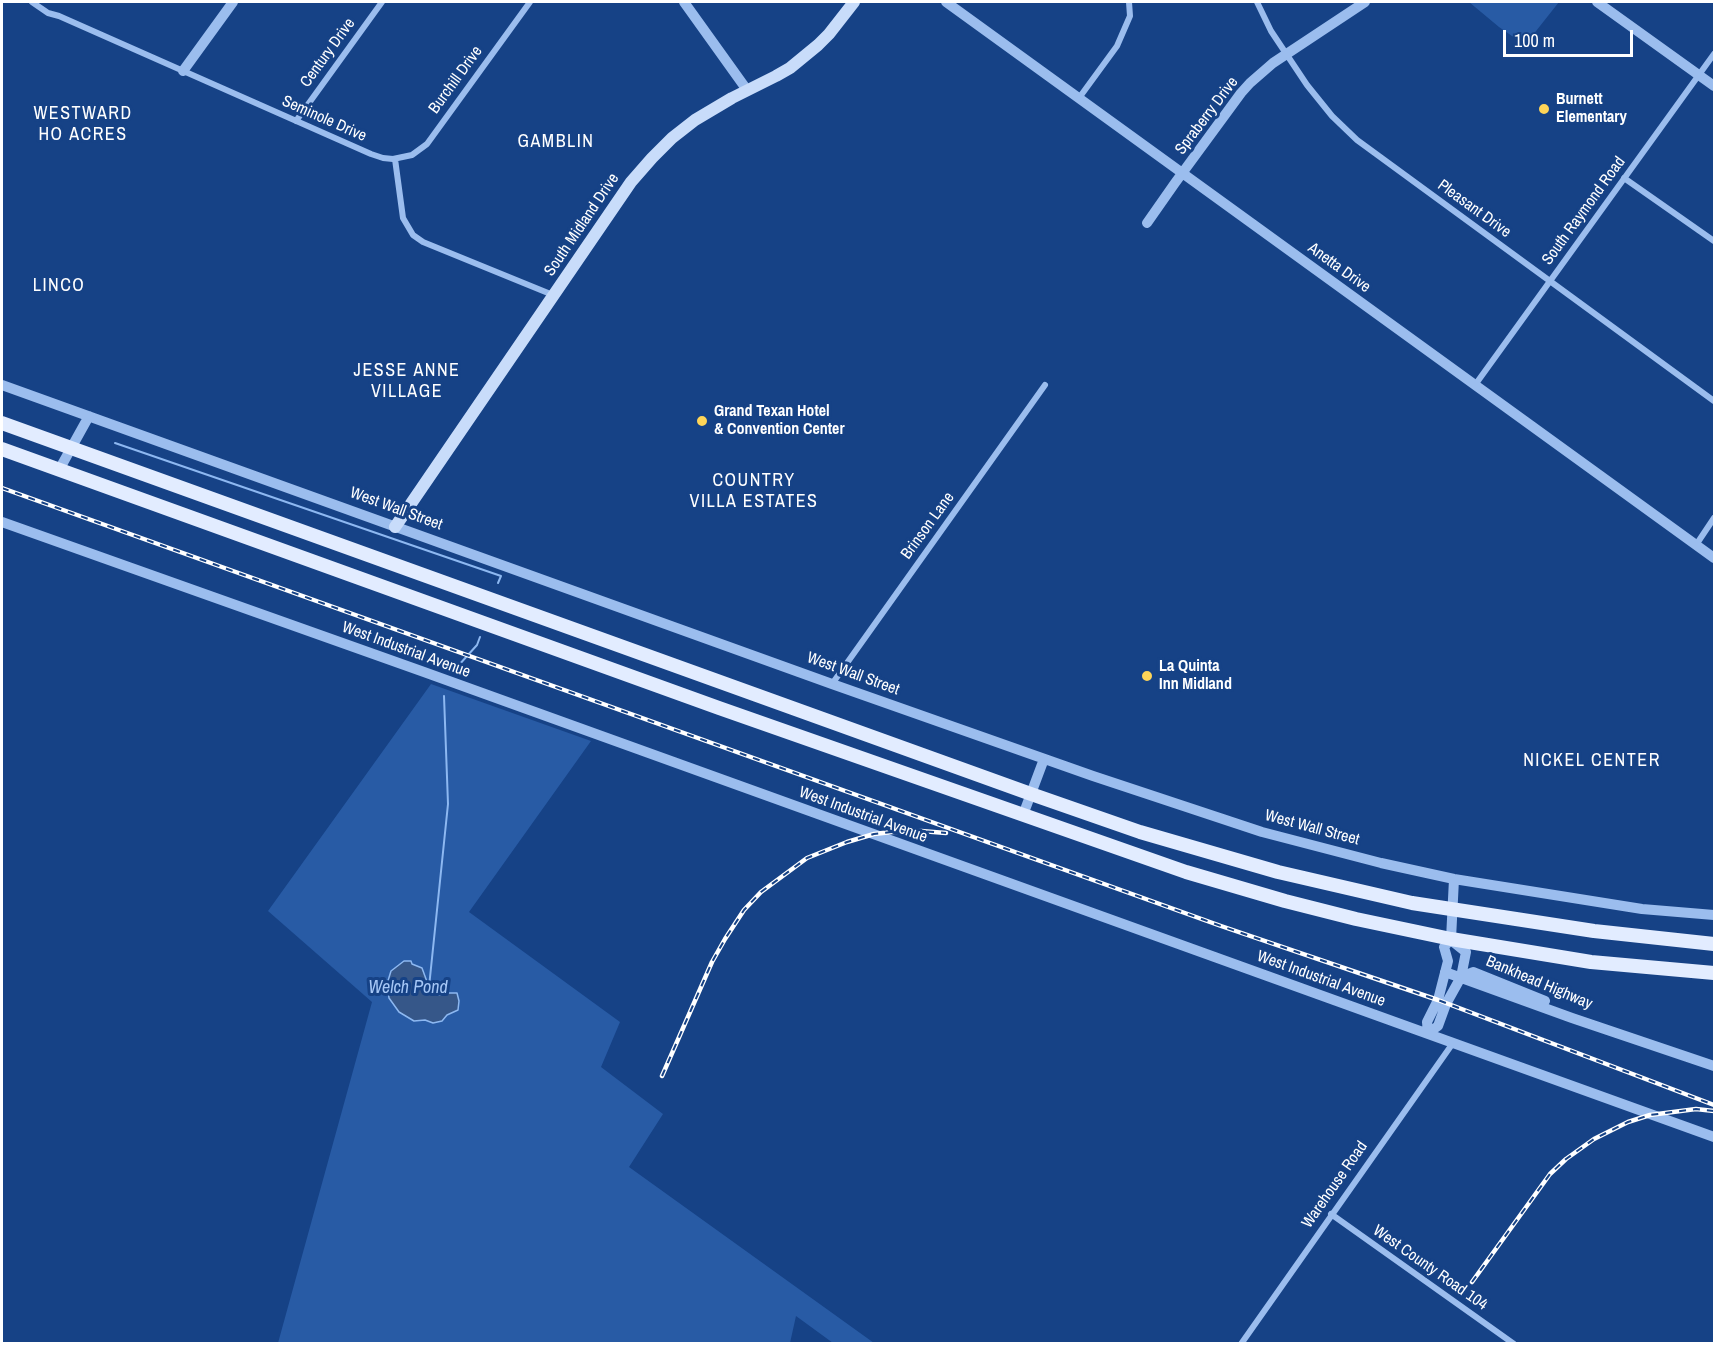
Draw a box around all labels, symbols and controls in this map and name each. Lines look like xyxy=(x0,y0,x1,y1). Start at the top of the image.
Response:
street label: Century Drive xyxy=(296,15,360,91)
scale bar xyxy=(1506,18,1636,56)
text: 100 m xyxy=(1514,28,1555,53)
street label: Burchill Drive xyxy=(425,43,487,117)
street label: Spraberry Drive xyxy=(1171,73,1243,159)
place label: Burnett Elementary xyxy=(1556,90,1627,128)
street label: Seminole Drive xyxy=(279,92,369,146)
marker: Burnett Elementary xyxy=(1537,102,1551,116)
district label: WESTWARD HO ACRES xyxy=(33,103,133,146)
district label: GAMBLIN xyxy=(518,131,594,153)
street label: South Raymond Road xyxy=(1538,153,1630,269)
street label: South Midland Drive xyxy=(541,170,623,280)
street label: Pleasant Drive xyxy=(1434,176,1514,242)
street label: Anetta Drive xyxy=(1304,239,1374,297)
district label: LINCO xyxy=(33,275,85,297)
district label: JESSE ANNE VILLAGE xyxy=(354,360,460,403)
place label: Grand Texan Hotel & Convention Center xyxy=(714,402,844,440)
marker: Grand Texan Hotel & Convention Center xyxy=(695,414,709,428)
district label: COUNTRY VILLA ESTATES xyxy=(690,470,818,512)
street label: West Wall Street xyxy=(347,483,445,535)
street label: Brinson Lane xyxy=(897,489,959,563)
street label: West Industrial Avenue xyxy=(339,618,473,682)
street label: West Wall Street xyxy=(804,648,902,700)
place label: La Quinta Inn Midland xyxy=(1159,657,1232,695)
marker: La Quinta Inn Midland xyxy=(1140,669,1154,683)
district label: NICKEL CENTER xyxy=(1523,750,1661,772)
street label: West Industrial Avenue xyxy=(796,783,930,847)
street label: West Wall Street xyxy=(1263,806,1361,850)
street label: West Industrial Avenue xyxy=(1254,947,1388,1011)
street label: Bankhead Highway xyxy=(1483,952,1595,1014)
water label: Welch Pond xyxy=(368,977,448,999)
street label: Warehouse Road xyxy=(1298,1138,1372,1232)
street label: West County Road 104 xyxy=(1369,1221,1491,1315)

